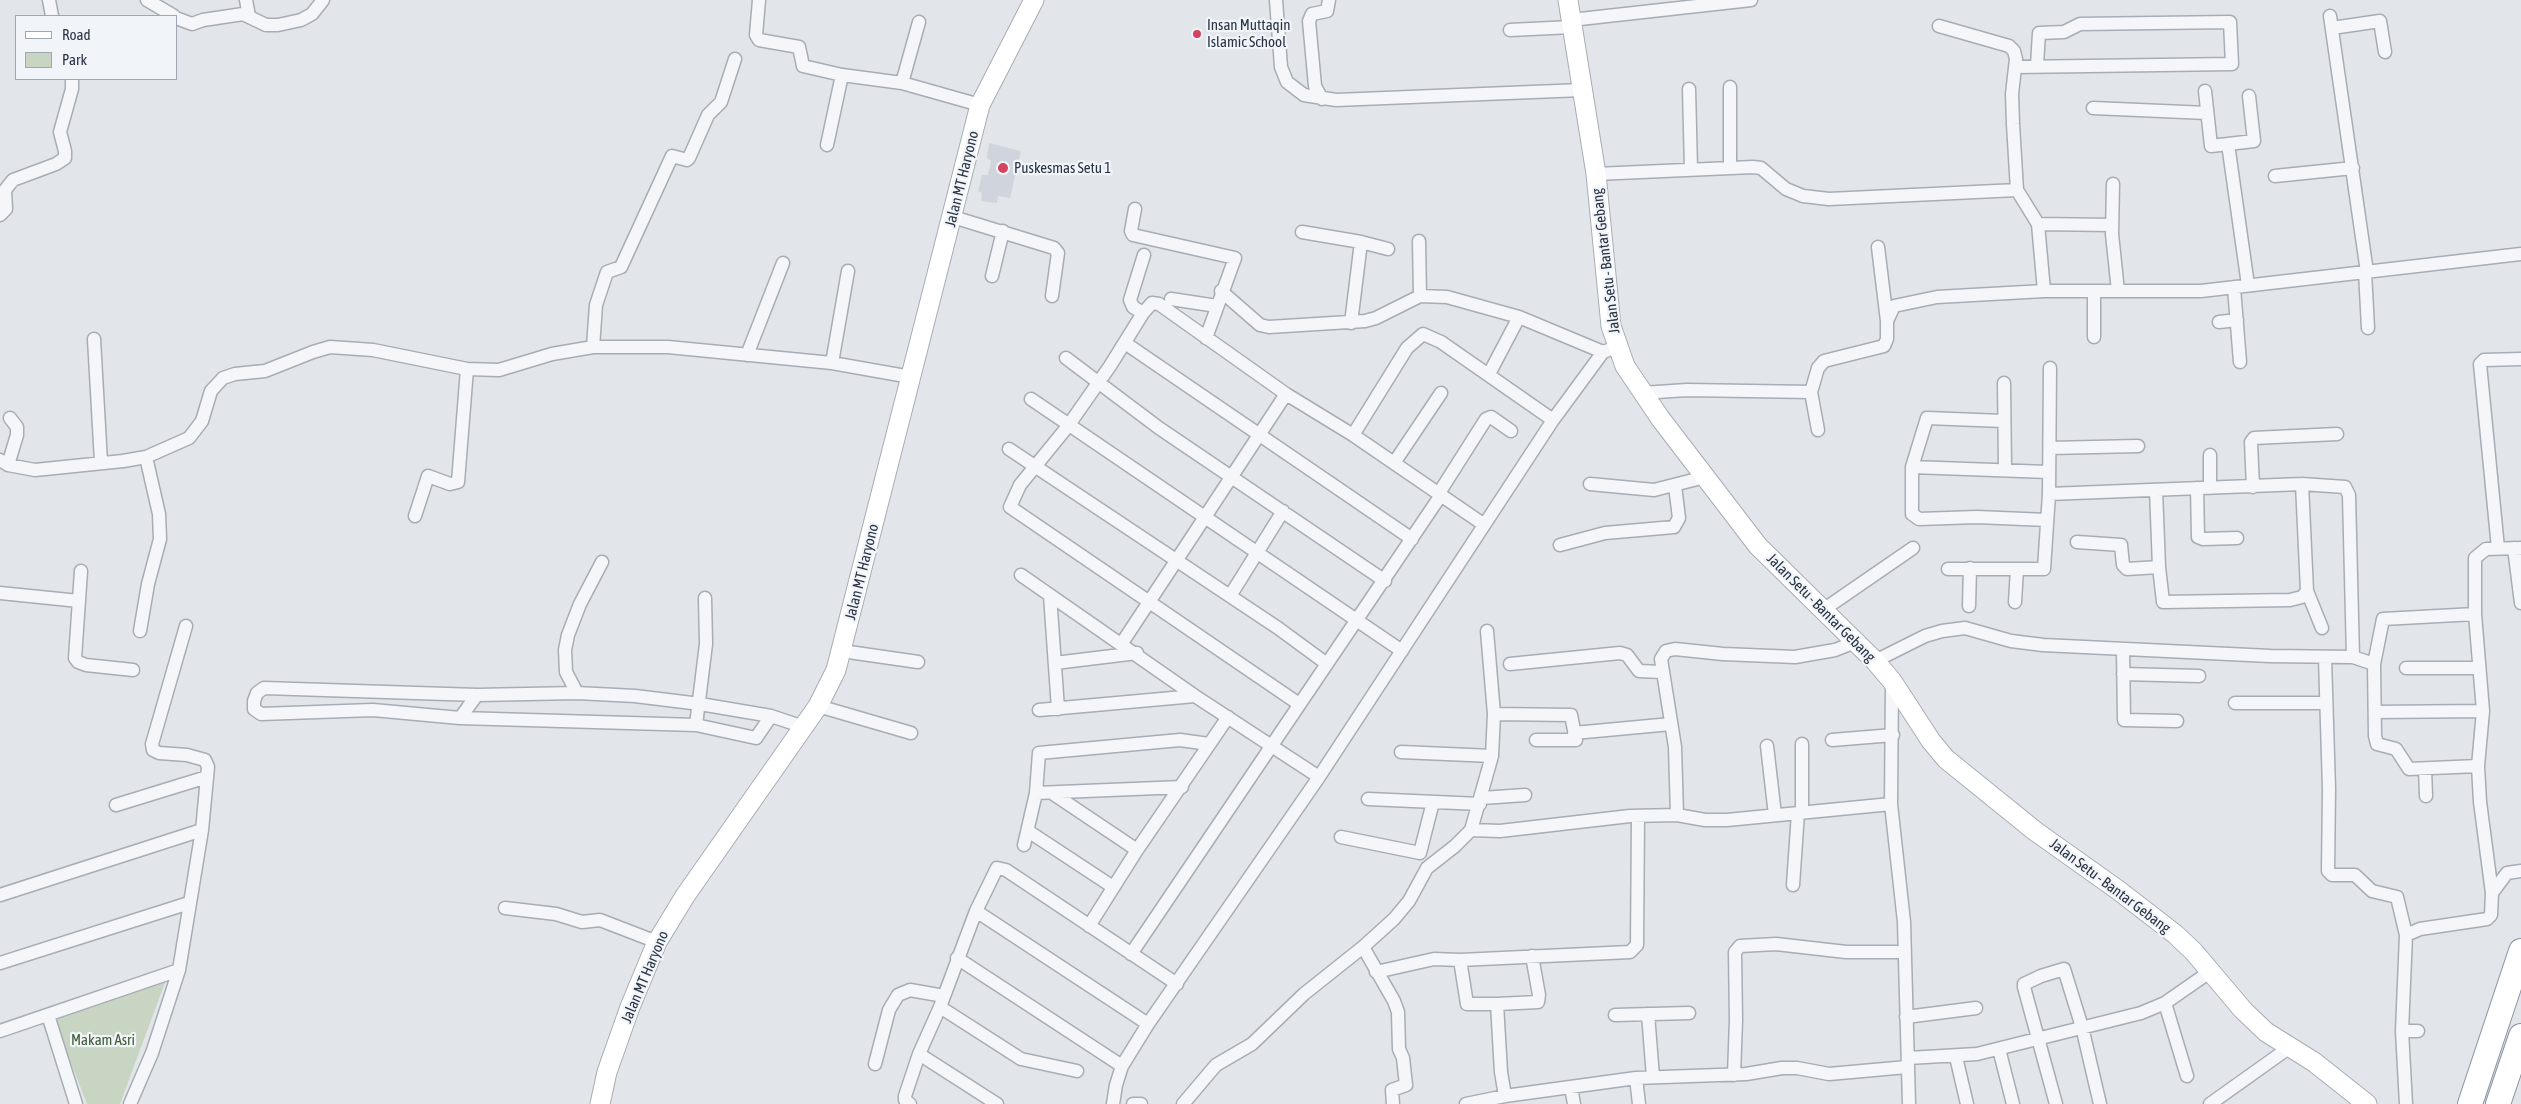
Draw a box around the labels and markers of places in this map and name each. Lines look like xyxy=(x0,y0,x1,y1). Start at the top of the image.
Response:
place label: Insan Muttaqin Islamic School xyxy=(1207,16,1290,51)
marker: Insan Muttaqin Islamic School xyxy=(1191,28,1203,40)
place label: Puskesmas Setu 1 xyxy=(1014,159,1111,177)
marker: Puskesmas Setu 1 xyxy=(996,161,1010,175)

